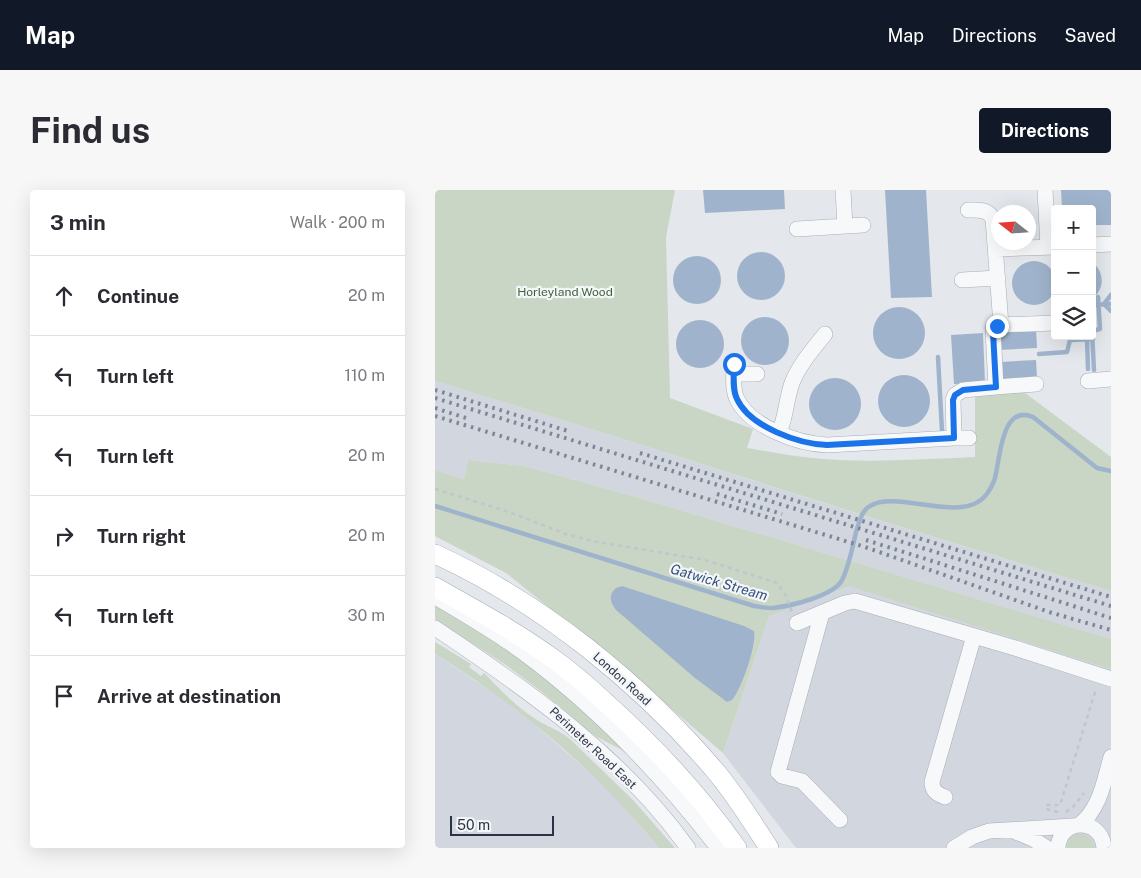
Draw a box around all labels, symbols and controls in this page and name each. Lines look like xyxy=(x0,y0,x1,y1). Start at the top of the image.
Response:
text: Map xyxy=(25,21,75,49)
text: Map xyxy=(887,25,924,46)
text: Directions xyxy=(952,25,1037,46)
text: Saved xyxy=(1065,25,1116,46)
button: Directions xyxy=(979,108,1111,153)
text: Find us xyxy=(30,110,150,151)
north arrow xyxy=(991,205,1036,250)
map controls xyxy=(1051,205,1096,340)
button: + xyxy=(1051,205,1096,250)
text: 3 min xyxy=(50,210,106,235)
text: Walk · 200 m xyxy=(290,213,385,232)
button: − xyxy=(1051,250,1096,295)
icon: ahead xyxy=(50,282,78,310)
text: Continue xyxy=(97,285,179,307)
park label: Horleyland Wood xyxy=(517,285,613,299)
text: 20 m xyxy=(348,286,385,305)
button: layers xyxy=(1051,295,1096,340)
route end xyxy=(986,315,1009,338)
route start xyxy=(723,353,746,376)
icon: left xyxy=(50,362,78,390)
text: Turn left xyxy=(97,365,174,387)
text: 110 m xyxy=(344,366,385,385)
icon: left xyxy=(50,442,78,470)
text: Turn left xyxy=(97,445,174,467)
text: 20 m xyxy=(348,446,385,465)
icon: right xyxy=(50,522,78,550)
text: Turn right xyxy=(97,525,186,547)
text: 20 m xyxy=(348,526,385,545)
water label: Gatwick Stream xyxy=(669,560,769,604)
icon: left xyxy=(50,602,78,630)
text: Turn left xyxy=(97,605,174,627)
text: 30 m xyxy=(348,606,385,625)
street label: London Road xyxy=(590,650,654,708)
icon: arrive xyxy=(50,682,78,710)
text: Arrive at destination xyxy=(97,685,281,707)
street label: Perimeter Road East xyxy=(547,704,640,792)
scale bar xyxy=(450,813,554,836)
text: 50 m xyxy=(457,817,490,833)

